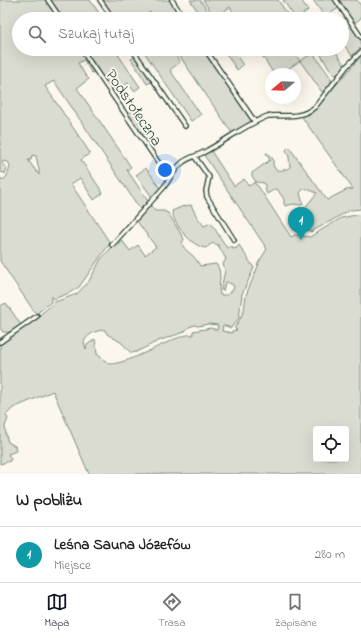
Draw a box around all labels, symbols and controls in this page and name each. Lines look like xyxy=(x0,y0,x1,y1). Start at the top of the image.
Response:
search box xyxy=(12,12,349,56)
icon: search xyxy=(26,23,48,45)
text: Szukaj tutaj xyxy=(58,23,134,45)
street label: Podstołeczna xyxy=(99,65,168,151)
north arrow xyxy=(265,68,301,104)
your location xyxy=(155,160,175,180)
pin: 1 xyxy=(288,207,314,240)
map controls xyxy=(313,426,349,462)
button: locate xyxy=(313,426,349,462)
text: W pobliżu xyxy=(16,488,82,513)
text: Leśna Sauna Józefów xyxy=(54,534,191,556)
text: 1 xyxy=(27,545,31,564)
text: 280 m xyxy=(315,545,345,564)
text: Miejsce xyxy=(54,556,91,575)
tab: Mapa xyxy=(45,591,69,631)
tab: Trasa xyxy=(158,591,185,631)
tab: Zapisane xyxy=(274,591,316,631)

